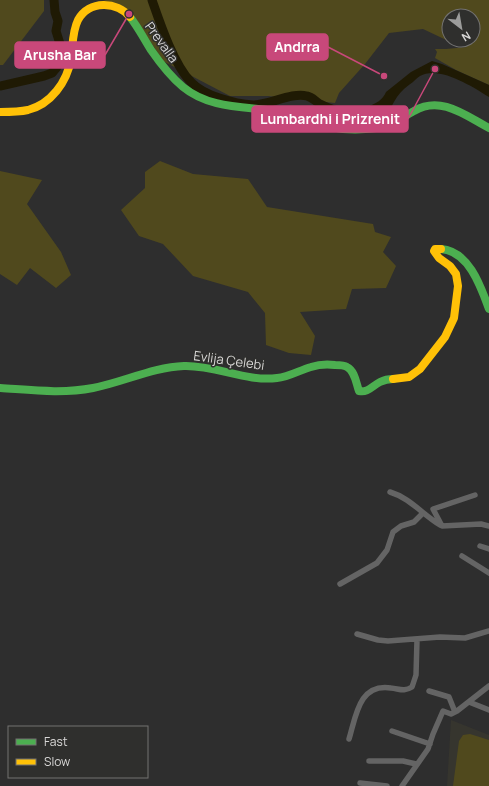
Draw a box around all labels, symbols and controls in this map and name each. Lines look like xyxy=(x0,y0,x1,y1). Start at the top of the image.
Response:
north arrow xyxy=(441,8,481,48)
street label: Prevalla xyxy=(141,18,183,66)
text: N xyxy=(459,29,474,46)
callout: Andrra xyxy=(267,34,328,60)
text: Andrra xyxy=(274,37,320,56)
callout: Arusha Bar xyxy=(15,42,105,68)
text: Arusha Bar xyxy=(23,45,97,64)
callout: Lumbardhi i Prizrenit xyxy=(252,106,408,132)
text: Lumbardhi i Prizrenit xyxy=(260,109,400,128)
street label: Evlija Çelebi xyxy=(192,346,266,374)
legend xyxy=(8,726,148,778)
text: Fast xyxy=(44,733,68,750)
text: Slow xyxy=(44,753,70,770)

